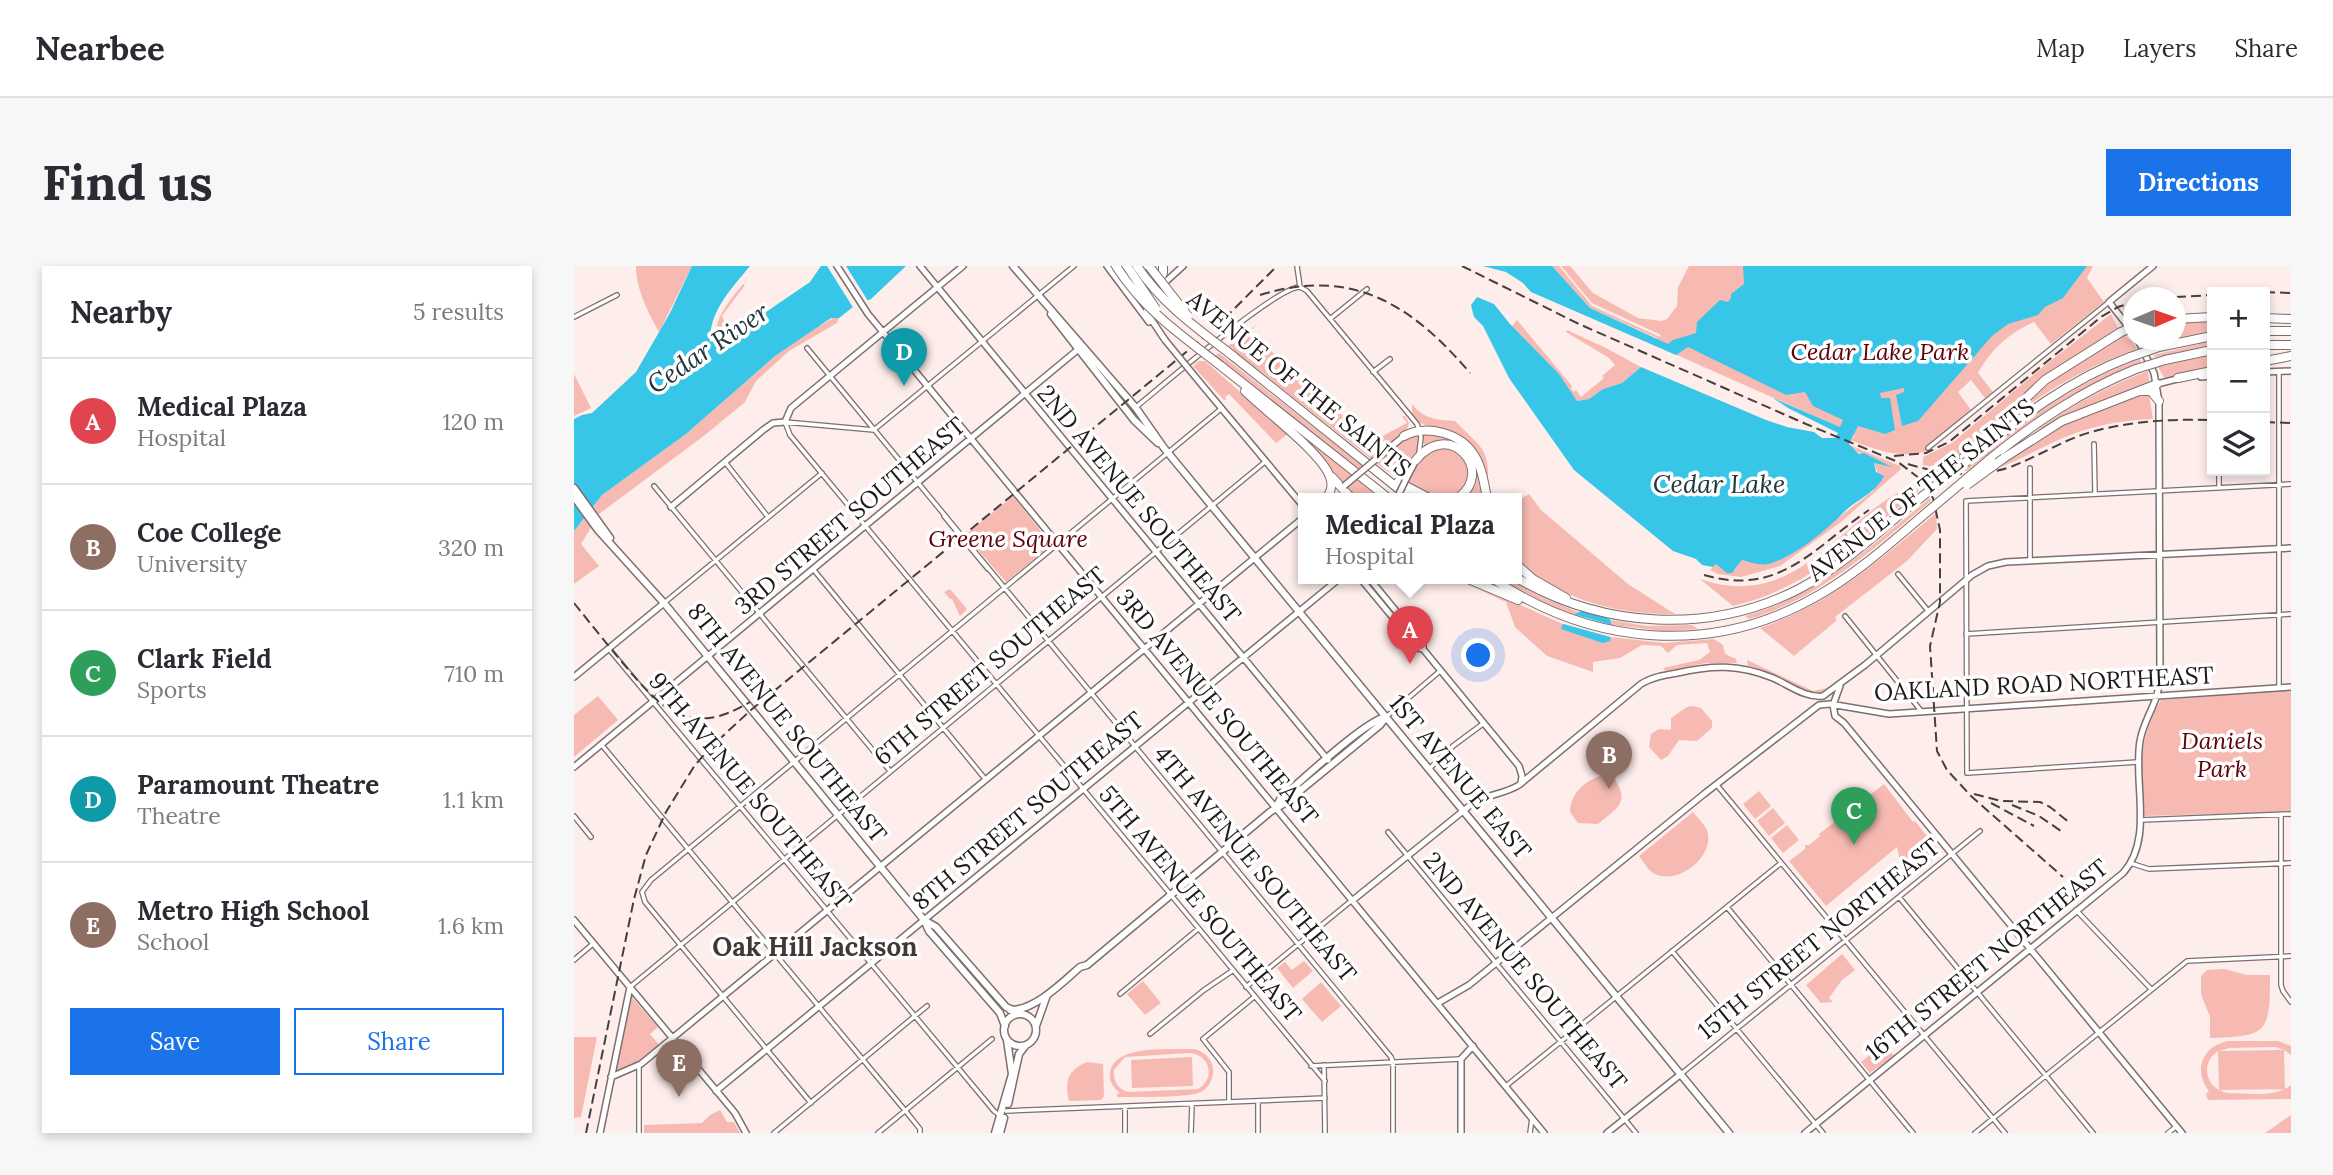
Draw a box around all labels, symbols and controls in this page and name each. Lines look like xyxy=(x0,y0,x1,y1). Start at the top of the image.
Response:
text: Nearbee xyxy=(35,27,165,69)
text: Map xyxy=(2036,33,2085,64)
text: Layers xyxy=(2123,33,2196,64)
text: Share xyxy=(2234,33,2298,64)
button: Directions xyxy=(2106,149,2291,216)
text: Find us xyxy=(42,151,213,213)
street label: AVENUE OF THE SAINTS xyxy=(1180,283,1418,484)
north arrow xyxy=(2123,287,2186,350)
map controls xyxy=(2207,287,2270,476)
button: + xyxy=(2207,287,2270,350)
text: Nearby xyxy=(70,293,172,331)
water label: Cedar River xyxy=(640,295,775,400)
text: 5 results xyxy=(413,297,504,326)
pin: D xyxy=(881,328,927,386)
park label: Cedar Lake Park xyxy=(1790,336,1970,367)
button: − xyxy=(2207,350,2270,413)
street label: 2ND AVENUE SOUTHEAST xyxy=(1031,378,1248,629)
text: Medical Plaza xyxy=(137,390,307,423)
street label: AVENUE OF THE SAINTS xyxy=(1800,391,2040,589)
text: A xyxy=(85,407,101,436)
text: 120 m xyxy=(442,407,504,436)
street label: 3RD STREET SOUTHEAST xyxy=(728,410,971,621)
button: layers xyxy=(2207,413,2270,476)
text: Hospital xyxy=(137,423,226,452)
water label: Cedar Lake xyxy=(1653,467,1785,500)
popup xyxy=(1298,493,1522,584)
text: Medical Plaza xyxy=(1325,508,1495,541)
text: Coe College xyxy=(137,516,281,549)
park label: Greene Square xyxy=(928,523,1088,554)
text: B xyxy=(85,533,101,562)
text: 320 m xyxy=(438,533,504,562)
text: Hospital xyxy=(1325,541,1414,570)
text: University xyxy=(137,549,247,578)
street label: 6TH STREET SOUTHEAST xyxy=(867,559,1112,772)
street label: 3RD AVENUE SOUTHEAST xyxy=(1110,582,1325,831)
street label: 8TH AVENUE SOUTHEAST xyxy=(681,596,894,849)
pin: A xyxy=(1387,606,1433,664)
your location xyxy=(1461,638,1495,672)
text: Clark Field xyxy=(137,642,272,675)
text: C xyxy=(85,659,101,688)
text: 710 m xyxy=(444,659,504,688)
street label: OAKLAND ROAD NORTHEAST xyxy=(1873,659,2215,708)
street label: 9TH AVENUE SOUTHEAST xyxy=(642,666,859,916)
text: Sports xyxy=(137,675,207,704)
street label: 1ST AVENUE EAST xyxy=(1383,688,1538,865)
street label: 8TH STREET SOUTHEAST xyxy=(905,705,1150,917)
park label: Daniels Park xyxy=(2181,725,2263,784)
pin: B xyxy=(1586,731,1632,789)
street label: 4TH AVENUE SOUTHEAST xyxy=(1147,739,1363,988)
text: Paramount Theatre xyxy=(137,768,379,801)
street label: 5TH AVENUE SOUTHEAST xyxy=(1092,779,1308,1028)
text: D xyxy=(84,785,102,814)
text: 1.1 km xyxy=(443,785,504,814)
pin: C xyxy=(1831,787,1877,845)
text: Theatre xyxy=(137,801,221,830)
street label: 15TH STREET NORTHEAST xyxy=(1691,831,1946,1046)
street label: 2ND AVENUE SOUTHEAST xyxy=(1417,845,1634,1096)
street label: 16TH STREET NORTHEAST xyxy=(1859,852,2114,1067)
text: Metro High School xyxy=(137,894,369,927)
text: E xyxy=(86,911,100,940)
text: 1.6 km xyxy=(438,911,504,940)
text: School xyxy=(137,927,209,956)
district label: Oak Hill Jackson xyxy=(712,930,918,963)
button: Save xyxy=(70,1008,280,1075)
button: Share xyxy=(294,1008,504,1075)
pin: E xyxy=(656,1039,702,1097)

